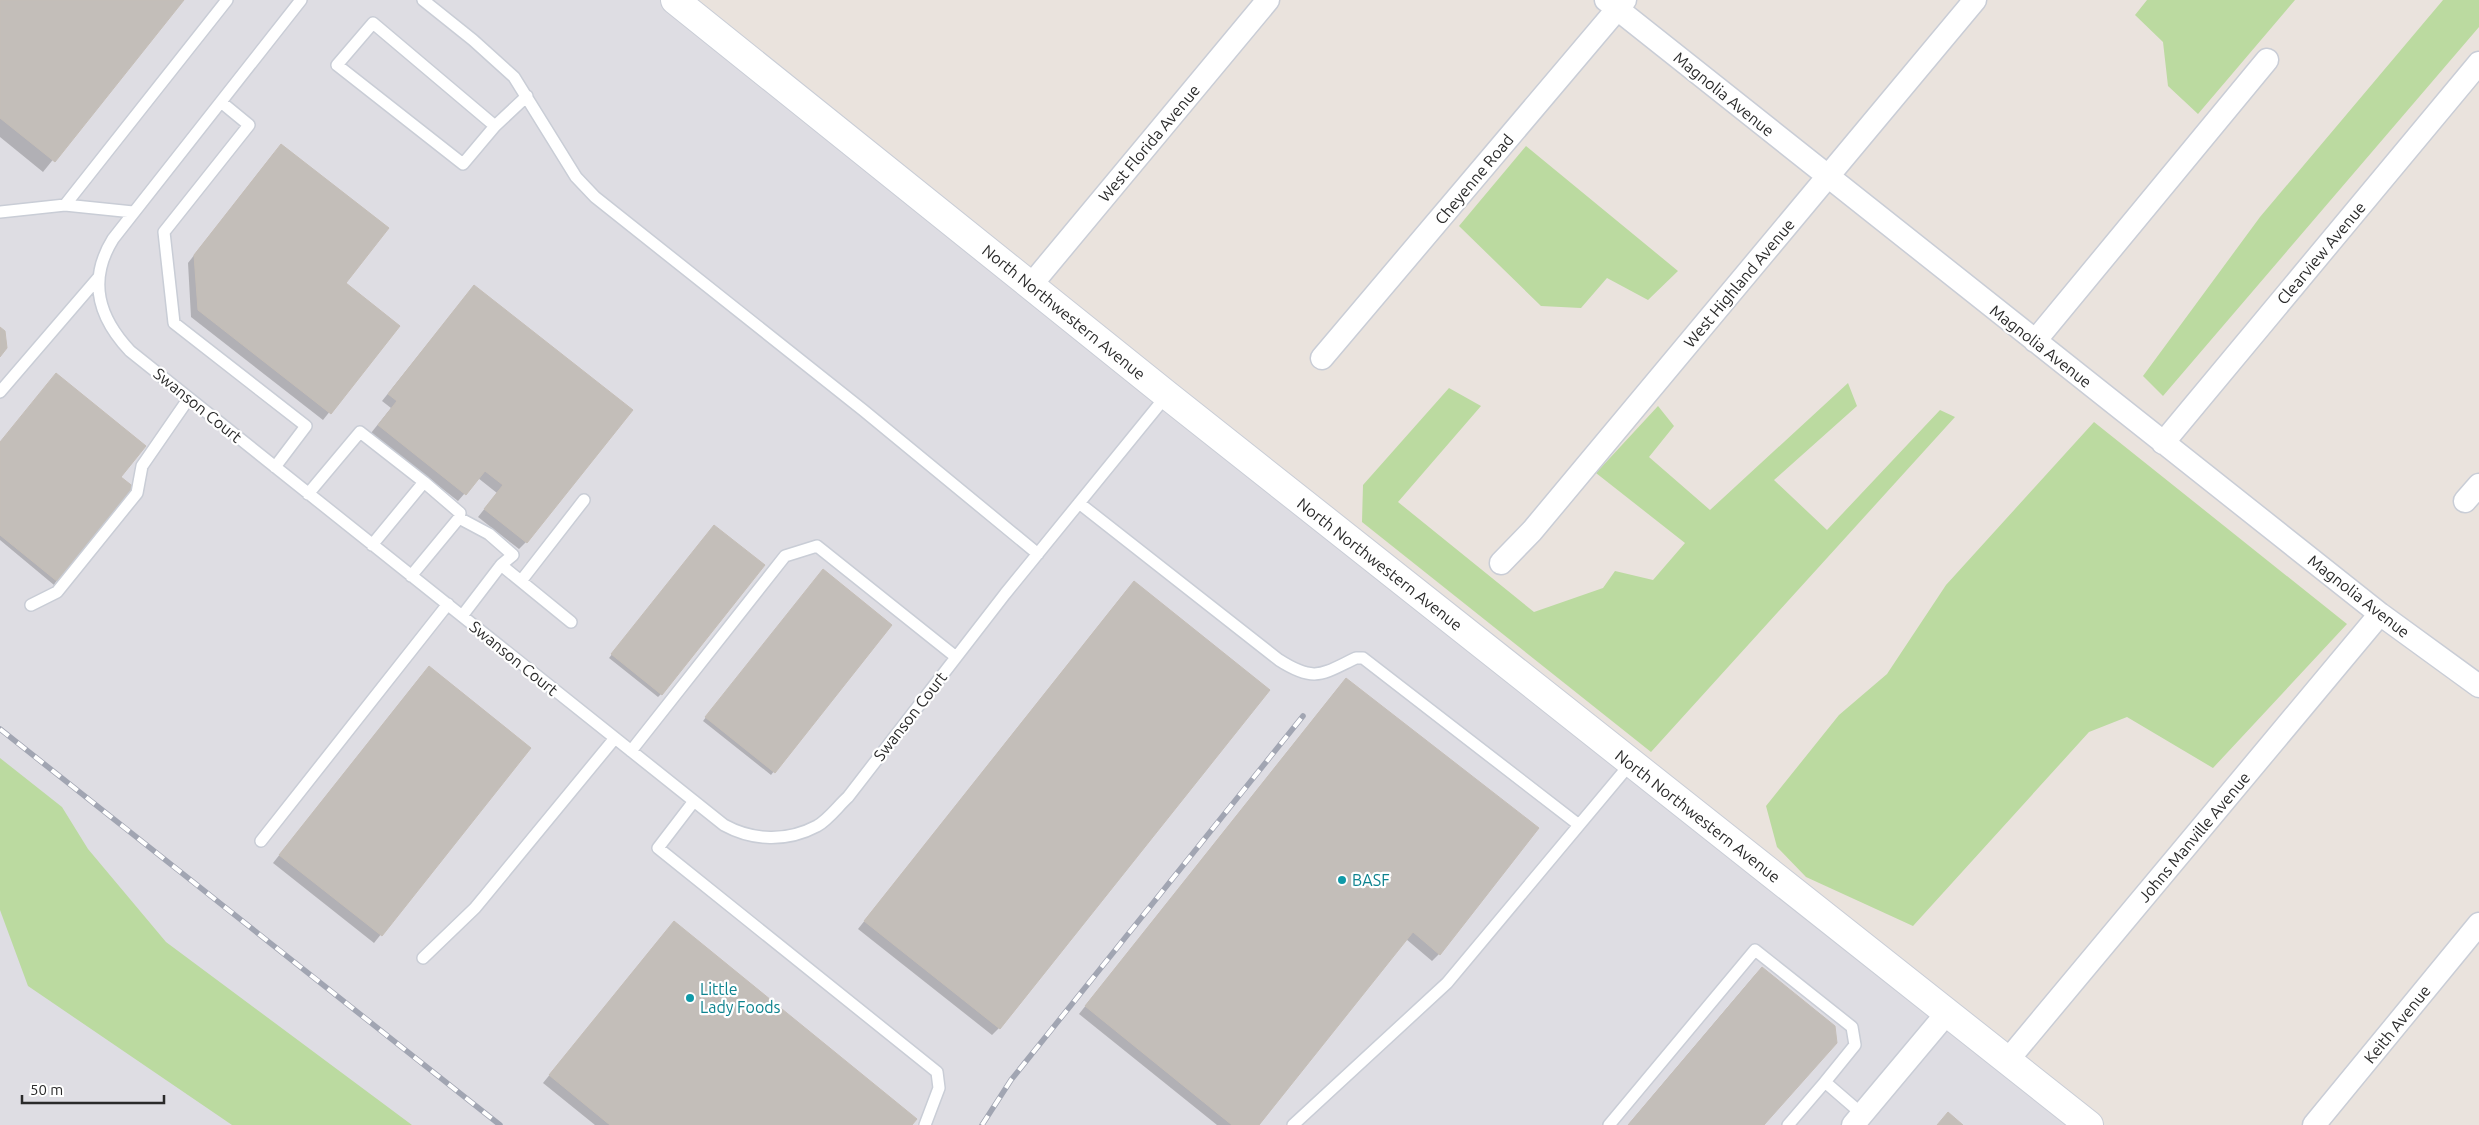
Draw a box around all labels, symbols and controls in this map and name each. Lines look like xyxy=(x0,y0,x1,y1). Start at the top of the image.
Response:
street label: Magnolia Avenue xyxy=(1670,48,1778,140)
street label: West Florida Avenue xyxy=(1095,81,1203,205)
street label: Cheyenne Road xyxy=(1431,130,1517,228)
street label: Clearview Avenue xyxy=(2273,198,2369,308)
street label: West Highland Avenue xyxy=(1680,215,1798,351)
street label: North Northwestern Avenue xyxy=(979,241,1149,383)
street label: Magnolia Avenue xyxy=(1987,301,2095,391)
street label: Swanson Court xyxy=(150,364,246,446)
street label: North Northwestern Avenue xyxy=(1294,494,1466,634)
street label: Magnolia Avenue xyxy=(2305,551,2413,641)
street label: Swanson Court xyxy=(466,617,562,699)
street label: Swanson Court xyxy=(870,667,951,764)
street label: North Northwestern Avenue xyxy=(1612,746,1784,886)
street label: Johns Manville Avenue xyxy=(2134,768,2254,906)
place label: BASF xyxy=(1352,871,1390,889)
marker: BASF xyxy=(1336,874,1348,886)
place label: Little Lady Foods xyxy=(700,980,781,1016)
street label: Keith Avenue xyxy=(2360,981,2434,1067)
marker: Little Lady Foods xyxy=(684,992,696,1004)
scale bar xyxy=(22,1072,165,1104)
text: 50 m xyxy=(30,1081,63,1098)

